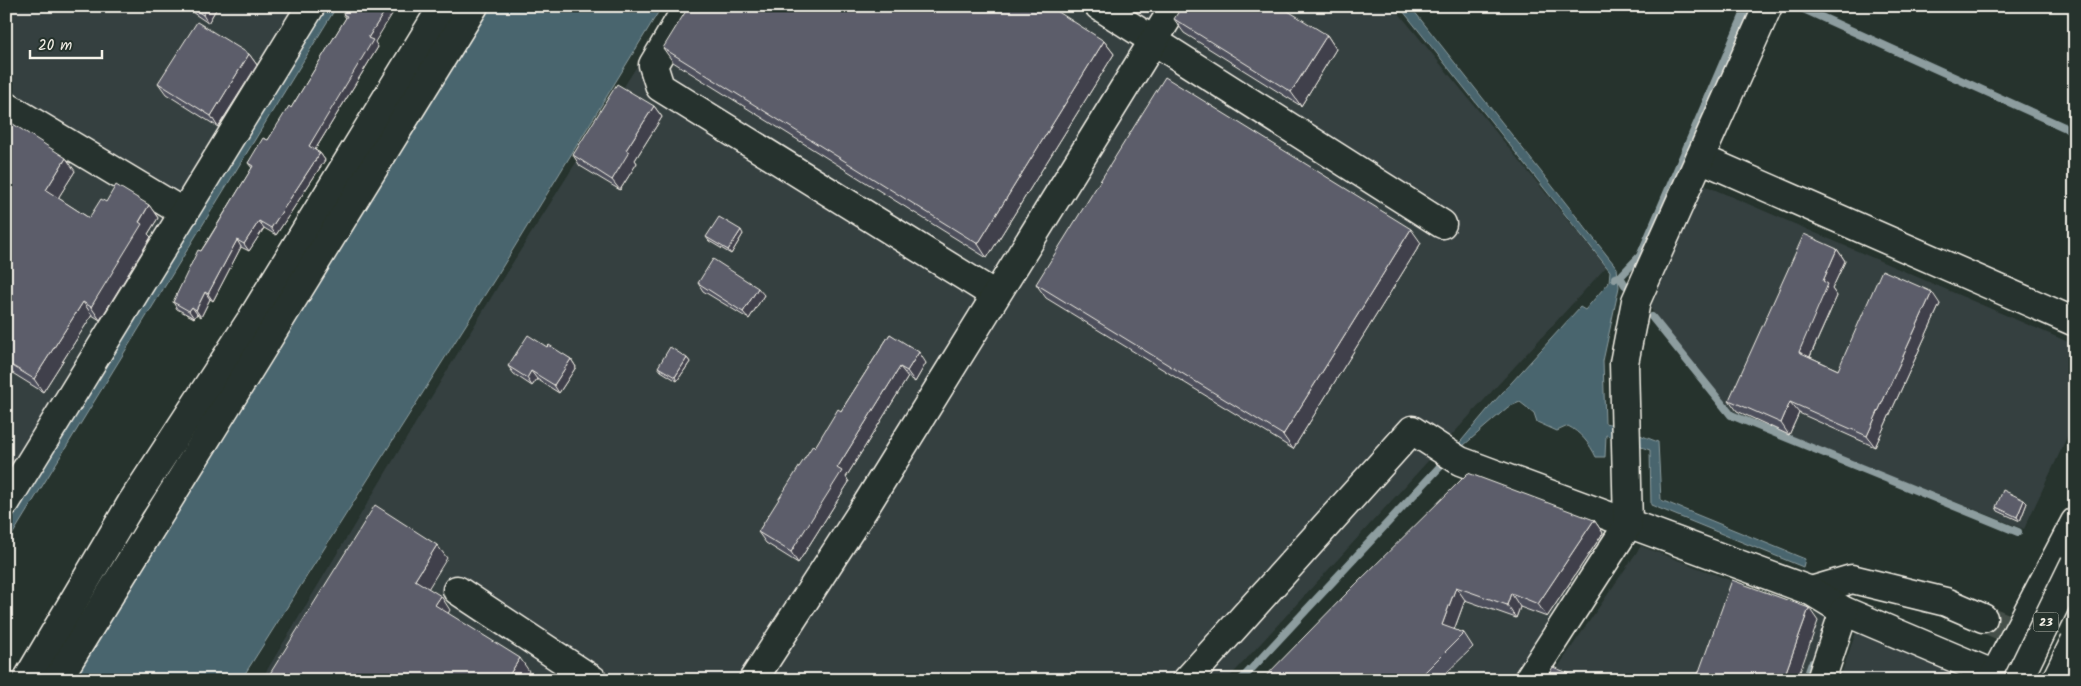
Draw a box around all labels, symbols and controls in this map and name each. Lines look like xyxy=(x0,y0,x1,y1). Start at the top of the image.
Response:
scale bar xyxy=(30,28,102,60)
text: 20 m xyxy=(38,34,72,58)
road number: 23 xyxy=(2034,612,2058,632)

